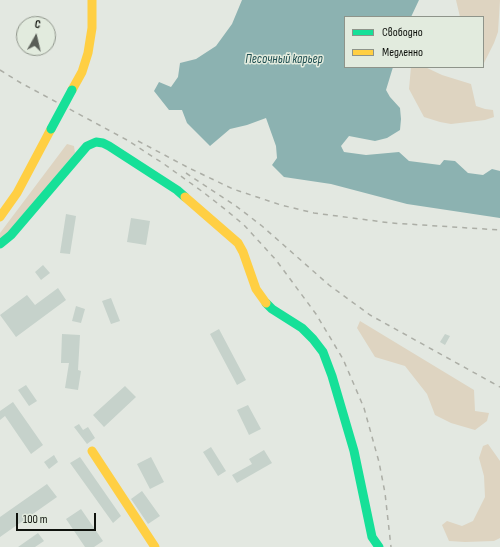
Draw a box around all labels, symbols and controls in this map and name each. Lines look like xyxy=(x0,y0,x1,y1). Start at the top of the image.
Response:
north arrow xyxy=(16,16,56,56)
legend xyxy=(344,16,484,68)
text: С xyxy=(34,18,41,31)
text: Свободно xyxy=(382,25,423,40)
text: Медленно xyxy=(382,45,423,60)
water label: Песочный карьер xyxy=(245,52,323,68)
scale bar xyxy=(18,505,98,531)
text: 100 m xyxy=(23,512,48,527)

